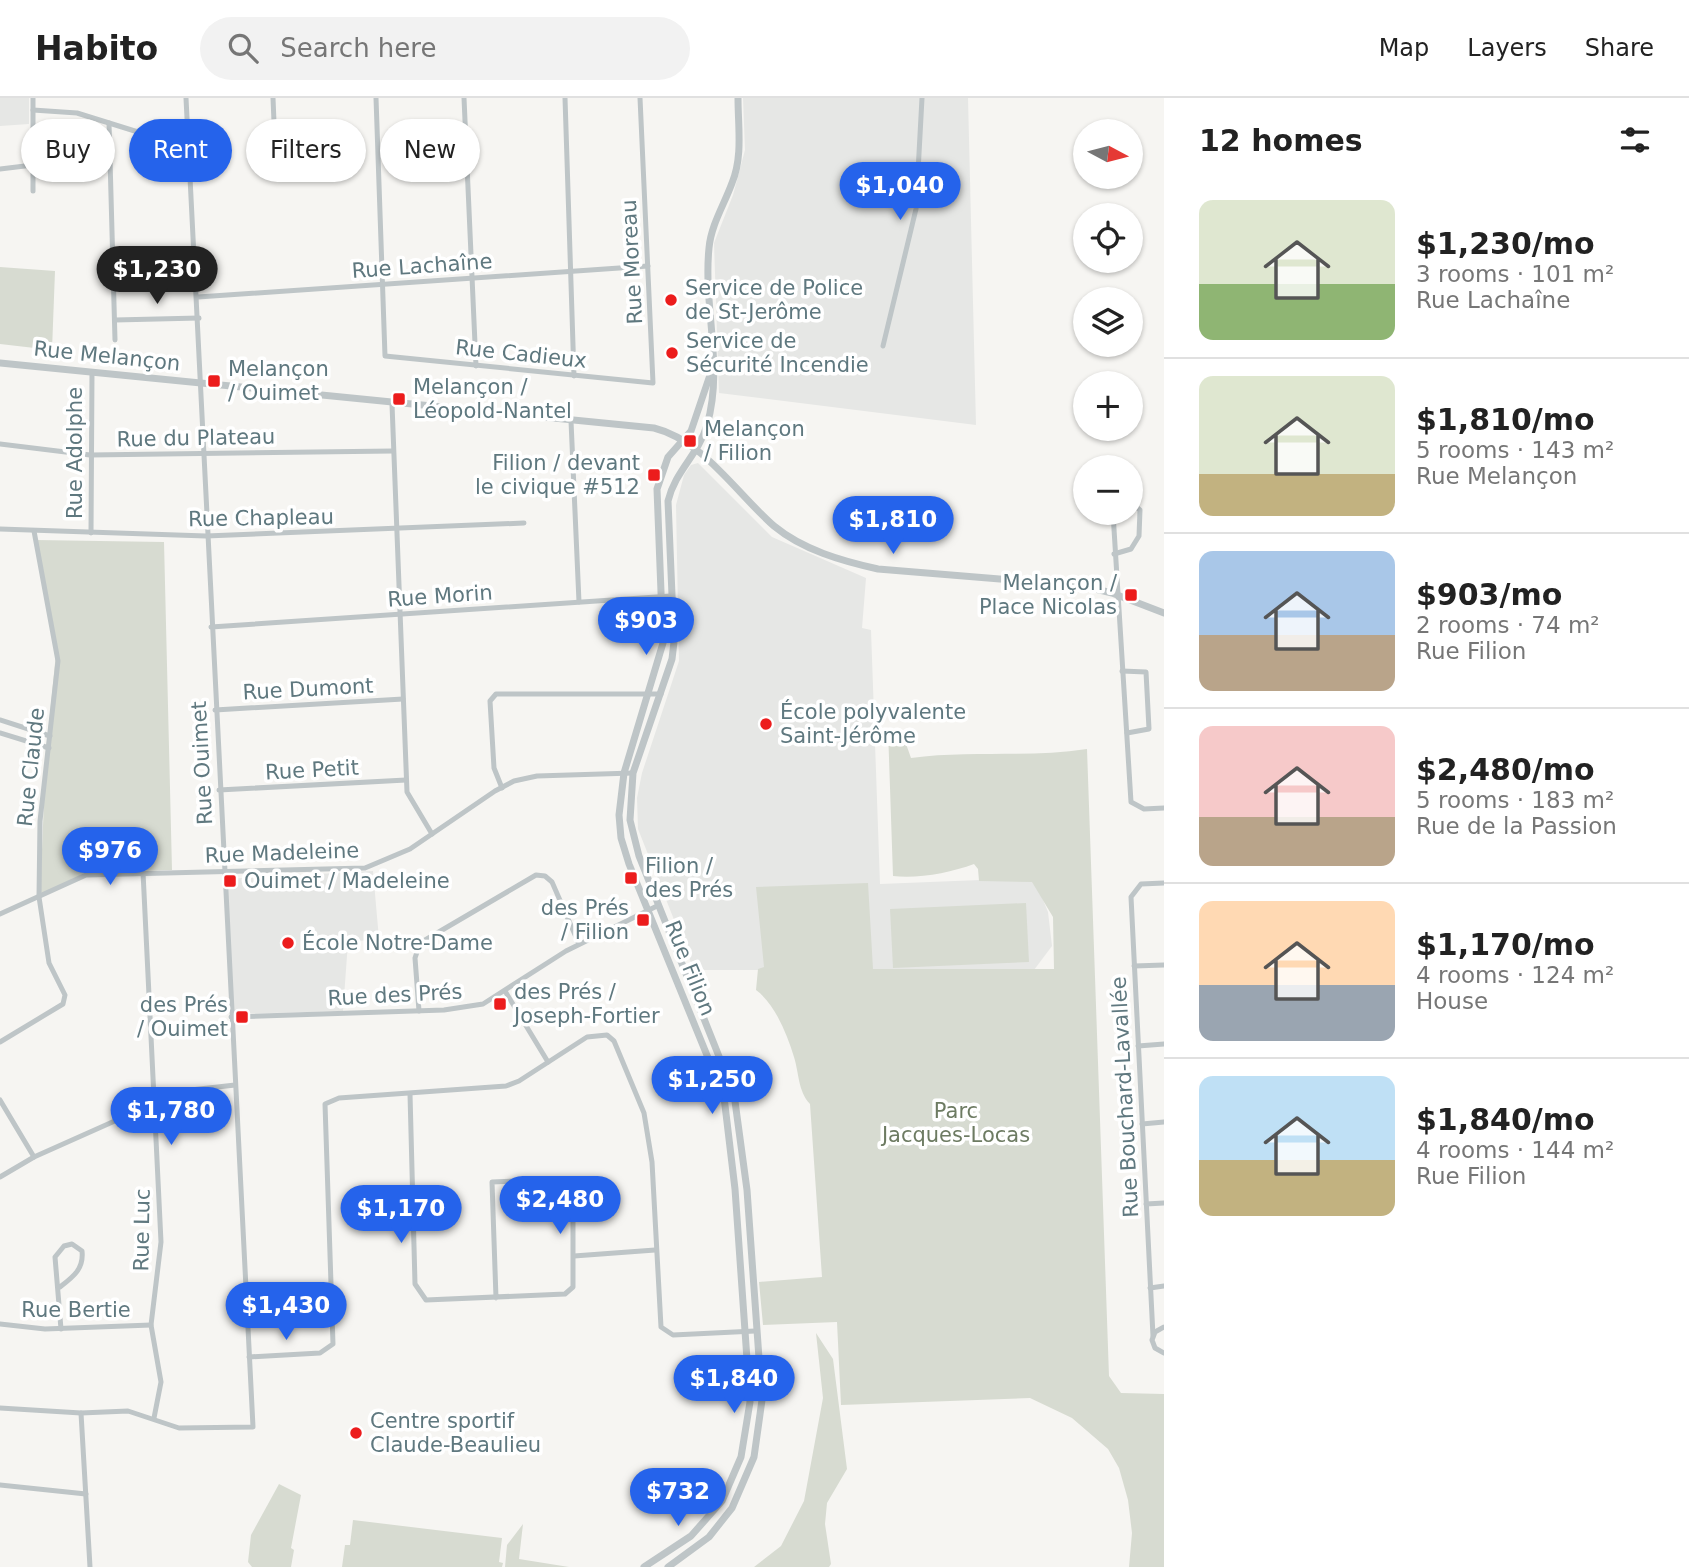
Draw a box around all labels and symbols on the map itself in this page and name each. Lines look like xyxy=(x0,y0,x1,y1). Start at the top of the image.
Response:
north arrow xyxy=(1073,119,1143,189)
pin: $1,040 xyxy=(843,162,957,222)
street label: Rue Moreau xyxy=(617,199,647,325)
pin: $1,230 xyxy=(100,246,214,306)
street label: Rue Lachaîne xyxy=(351,249,493,283)
place label: Service de Police de St-Jerôme xyxy=(685,276,863,324)
marker: Service de Police de St-Jerôme xyxy=(663,292,679,308)
place label: Service de Sécurité Incendie xyxy=(686,329,869,377)
street label: Rue Cadieux xyxy=(454,335,588,373)
street label: Rue Melançon xyxy=(32,336,182,376)
marker: Service de Sécurité Incendie xyxy=(664,345,680,361)
place label: Melançon / Ouimet xyxy=(228,357,329,405)
marker: Melançon / Ouimet xyxy=(206,373,222,389)
place label: Melançon / Léopold-Nantel xyxy=(413,375,572,423)
street label: Rue Adolphe xyxy=(63,387,87,519)
marker: Melançon / Léopold-Nantel xyxy=(391,391,407,407)
place label: Melançon / Filion xyxy=(704,417,805,465)
street label: Rue du Plateau xyxy=(117,425,275,451)
marker: Melançon / Filion xyxy=(682,433,698,449)
place label: Filion / devant le civique #512 xyxy=(475,451,640,499)
marker: Filion / devant le civique #512 xyxy=(646,467,662,483)
pin: $1,810 xyxy=(836,496,950,556)
street label: Rue Chapleau xyxy=(188,505,334,531)
place label: Melançon / Place Nicolas xyxy=(979,571,1118,619)
street label: Rue Morin xyxy=(387,580,493,612)
marker: Melançon / Place Nicolas xyxy=(1123,587,1139,603)
pin: $903 xyxy=(605,598,687,657)
street label: Rue Dumont xyxy=(242,674,374,704)
place label: École polyvalente Saint-Jérôme xyxy=(780,699,966,748)
street label: Rue Ouimet xyxy=(187,701,217,825)
street label: Rue Claude xyxy=(13,706,49,828)
marker: École polyvalente Saint-Jérôme xyxy=(758,716,774,732)
street label: Rue Petit xyxy=(265,756,359,784)
pin: $976 xyxy=(69,828,151,887)
street label: Rue Madeleine xyxy=(204,838,360,868)
place label: Filion / des Prés xyxy=(645,854,733,902)
place label: Ouimet / Madeleine xyxy=(244,869,450,893)
marker: Filion / des Prés xyxy=(623,870,639,886)
marker: Ouimet / Madeleine xyxy=(222,873,238,889)
place label: des Prés / Filion xyxy=(541,896,629,944)
marker: des Prés / Filion xyxy=(635,912,651,928)
street label: Rue Filion xyxy=(660,917,720,1019)
place label: École Notre-Dame xyxy=(302,930,493,955)
marker: École Notre-Dame xyxy=(280,935,296,951)
street label: Rue Bouchard-Lavallée xyxy=(1107,976,1143,1218)
street label: Rue des Prés xyxy=(327,979,463,1011)
place label: des Prés / Joseph-Fortier xyxy=(512,980,660,1028)
place label: des Prés / Ouimet xyxy=(137,993,228,1041)
marker: des Prés / Joseph-Fortier xyxy=(492,996,508,1012)
marker: des Prés / Ouimet xyxy=(234,1009,250,1025)
pin: $1,250 xyxy=(655,1056,769,1116)
pin: $1,780 xyxy=(114,1088,228,1147)
park label: Parc Jacques-Locas xyxy=(880,1099,1030,1147)
pin: $2,480 xyxy=(503,1176,617,1236)
pin: $1,170 xyxy=(344,1186,458,1245)
street label: Rue Luc xyxy=(129,1188,155,1272)
pin: $1,430 xyxy=(229,1282,343,1342)
street label: Rue Bertie xyxy=(21,1298,131,1322)
pin: $1,840 xyxy=(677,1356,791,1415)
place label: Centre sportif Claude-Beaulieu xyxy=(370,1409,541,1457)
marker: Centre sportif Claude-Beaulieu xyxy=(348,1425,364,1441)
pin: $732 xyxy=(637,1468,719,1528)

